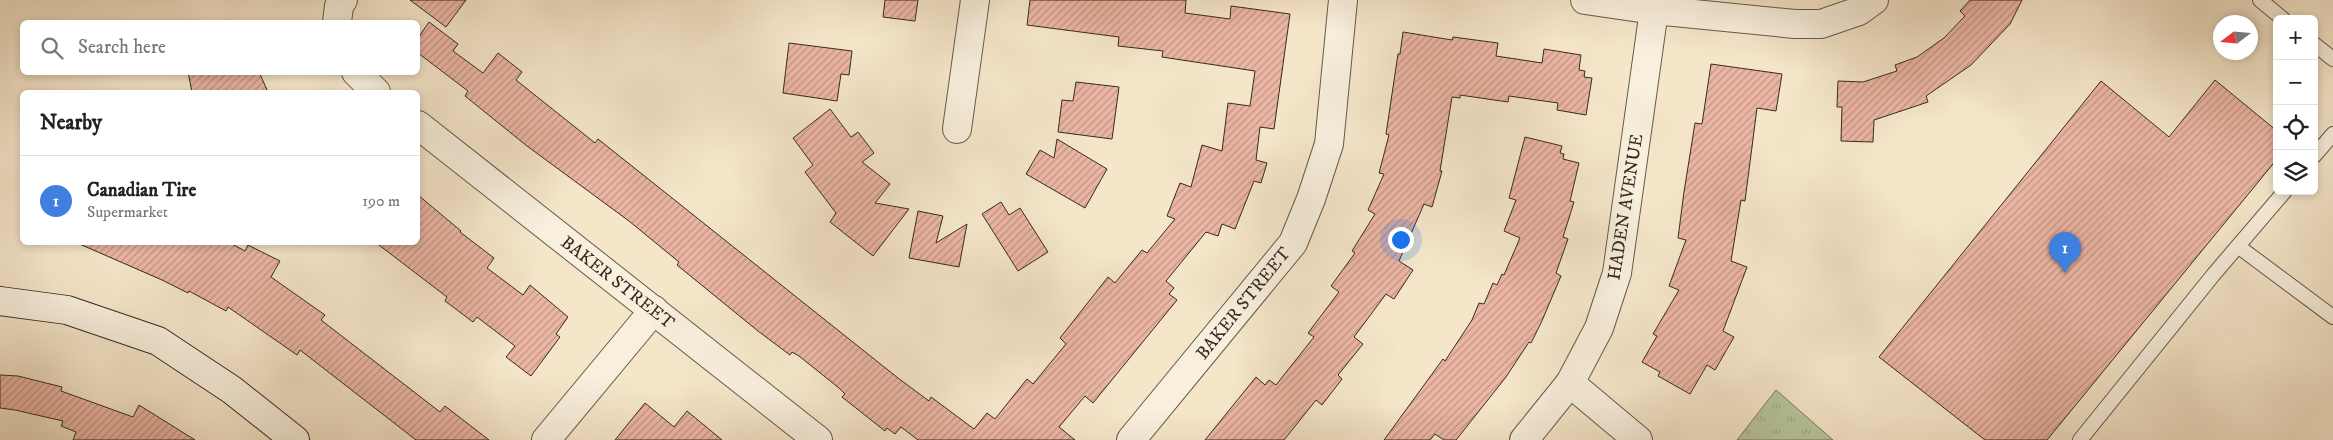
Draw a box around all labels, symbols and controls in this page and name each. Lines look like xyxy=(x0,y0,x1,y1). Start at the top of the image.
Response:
north arrow xyxy=(2213,15,2258,60)
map controls xyxy=(2273,15,2318,195)
button: + xyxy=(2273,15,2318,60)
search box xyxy=(20,20,420,75)
icon: search xyxy=(38,34,66,62)
text: Search here xyxy=(78,36,166,59)
button: − xyxy=(2273,60,2318,105)
button: locate xyxy=(2273,105,2318,150)
text: Nearby xyxy=(40,110,102,136)
street label: HADEN AVENUE xyxy=(1604,132,1648,282)
button: layers xyxy=(2273,150,2318,195)
text: Canadian Tire xyxy=(87,179,196,202)
text: 1 xyxy=(53,191,59,211)
text: 190 m xyxy=(362,191,400,211)
text: Supermarket xyxy=(87,202,168,222)
your location xyxy=(1388,227,1414,253)
street label: BAKER STREET xyxy=(556,232,679,334)
pin: 1 xyxy=(2049,232,2081,273)
street label: BAKER STREET xyxy=(1192,243,1296,364)

